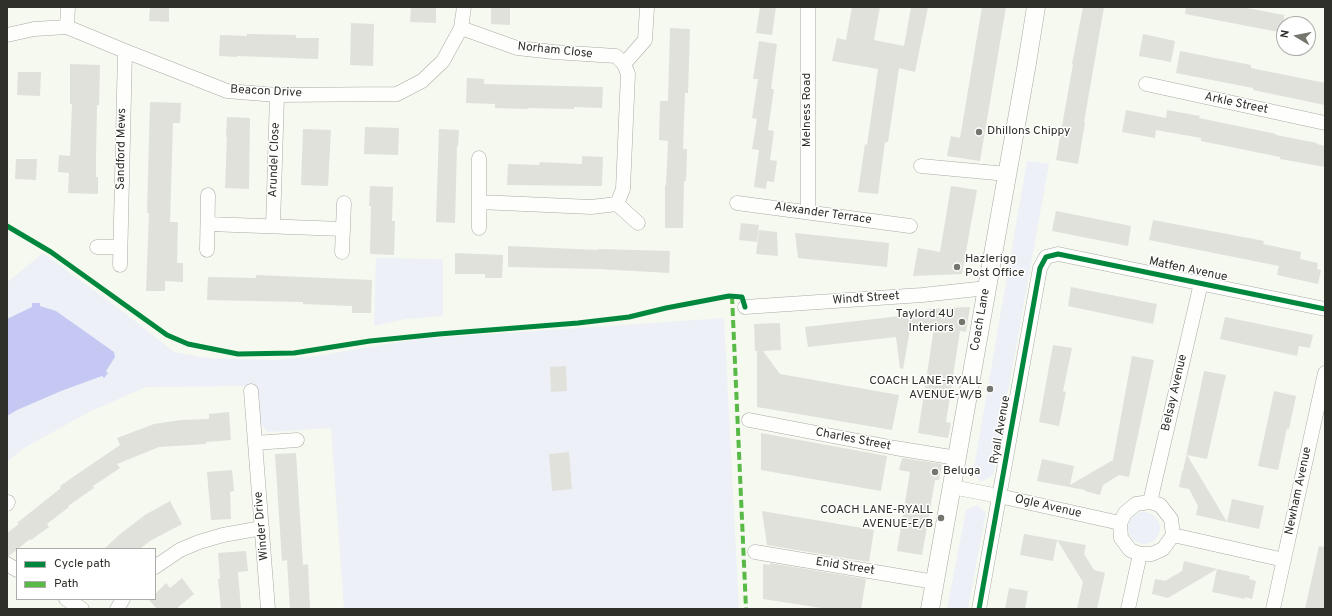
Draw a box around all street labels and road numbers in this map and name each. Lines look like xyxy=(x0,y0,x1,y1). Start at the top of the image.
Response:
street label: Norham Close xyxy=(517,40,593,62)
street label: Melness Road xyxy=(801,73,815,147)
street label: Beacon Drive xyxy=(230,83,302,101)
street label: Arkle Street xyxy=(1203,90,1269,118)
street label: Sandford Mews xyxy=(114,108,130,190)
street label: Arundel Close xyxy=(266,122,284,198)
street label: Alexander Terrace xyxy=(773,200,873,228)
street label: Matfen Avenue xyxy=(1147,255,1229,285)
street label: Coach Lane xyxy=(968,288,994,352)
street label: Windt Street xyxy=(832,289,900,309)
street label: Belsay Avenue xyxy=(1159,353,1191,433)
street label: Ryall Avenue xyxy=(988,395,1014,465)
street label: Charles Street xyxy=(814,426,892,454)
street label: Newham Avenue xyxy=(1283,446,1315,536)
street label: Winder Drive xyxy=(252,491,272,561)
street label: Ogle Avenue xyxy=(1013,492,1083,522)
street label: Enid Street xyxy=(814,555,876,579)

